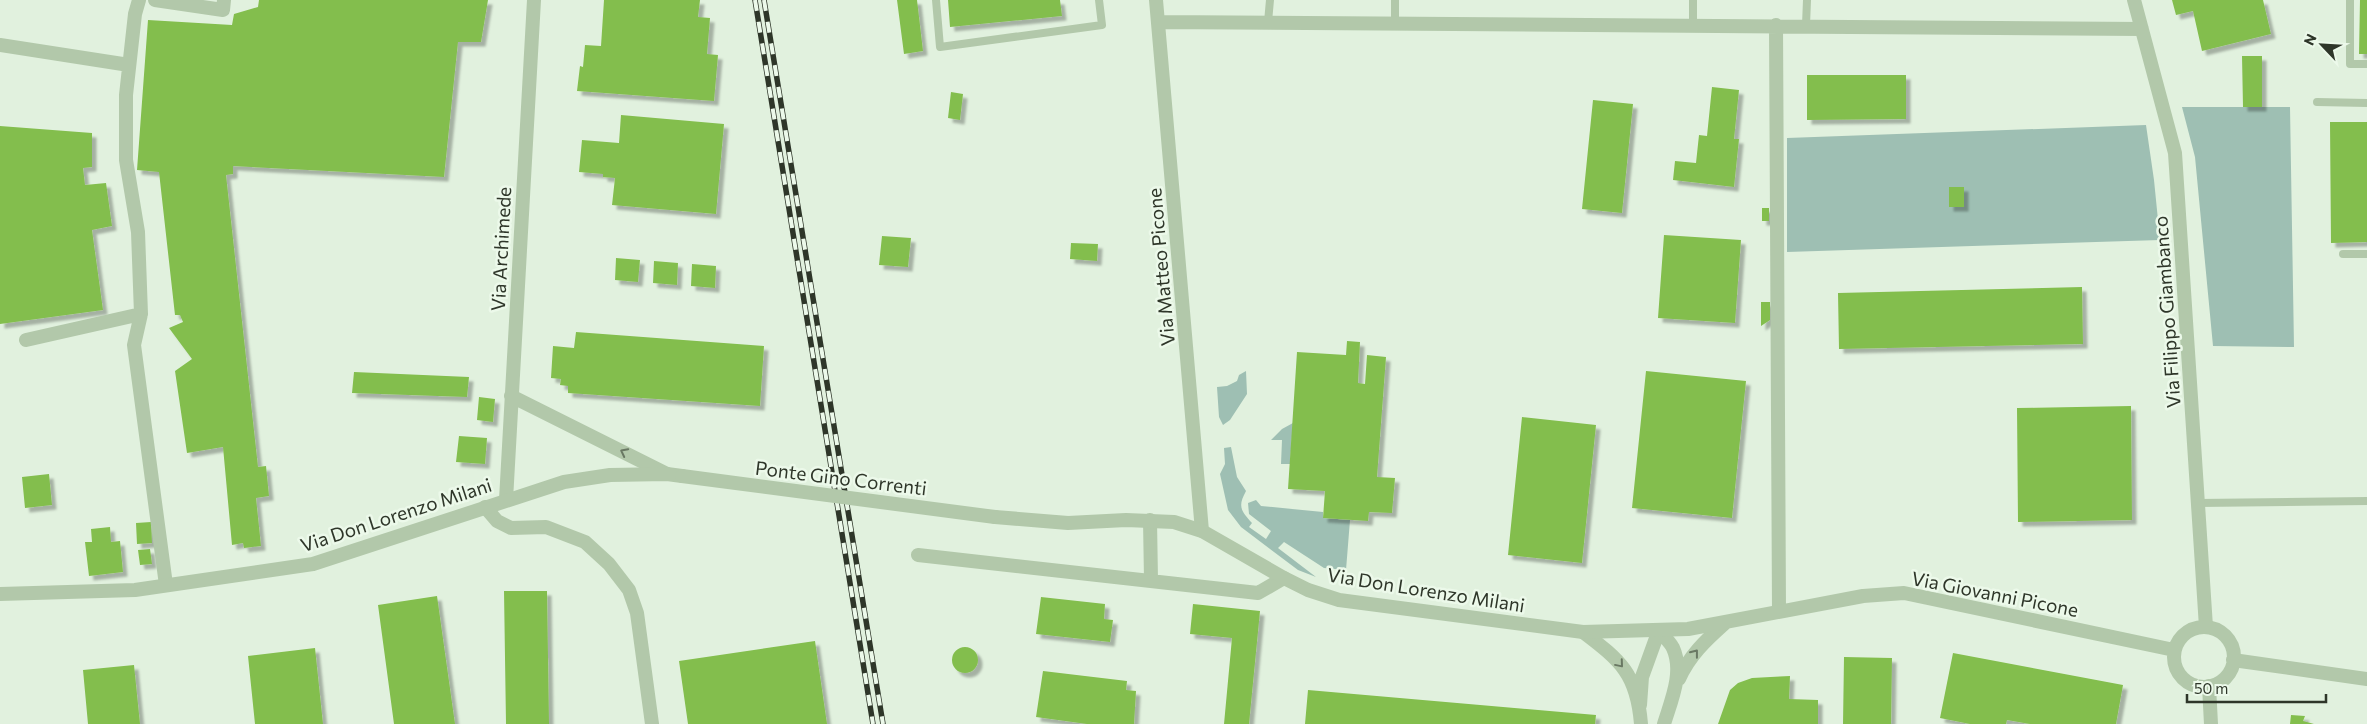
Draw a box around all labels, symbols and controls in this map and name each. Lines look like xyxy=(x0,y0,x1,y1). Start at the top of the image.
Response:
north arrow xyxy=(2297,20,2347,70)
text: N xyxy=(2300,31,2320,48)
street label: Via Archimede xyxy=(486,186,515,312)
street label: Via Matteo Picone xyxy=(1142,187,1179,347)
street label: Via Filippo Giambanco xyxy=(2148,215,2185,409)
one-way arrow xyxy=(620,448,629,458)
street label: Ponte Gino Correnti xyxy=(754,456,928,499)
street label: Via Don Lorenzo Milani xyxy=(297,473,494,556)
street label: Via Don Lorenzo Milani xyxy=(1326,563,1527,616)
street label: Via Giovanni Picone xyxy=(1910,566,2081,621)
one-way arrow xyxy=(1689,650,1697,659)
one-way arrow xyxy=(1615,658,1624,667)
scale bar xyxy=(2187,672,2326,704)
text: 50 m xyxy=(2194,679,2228,697)

